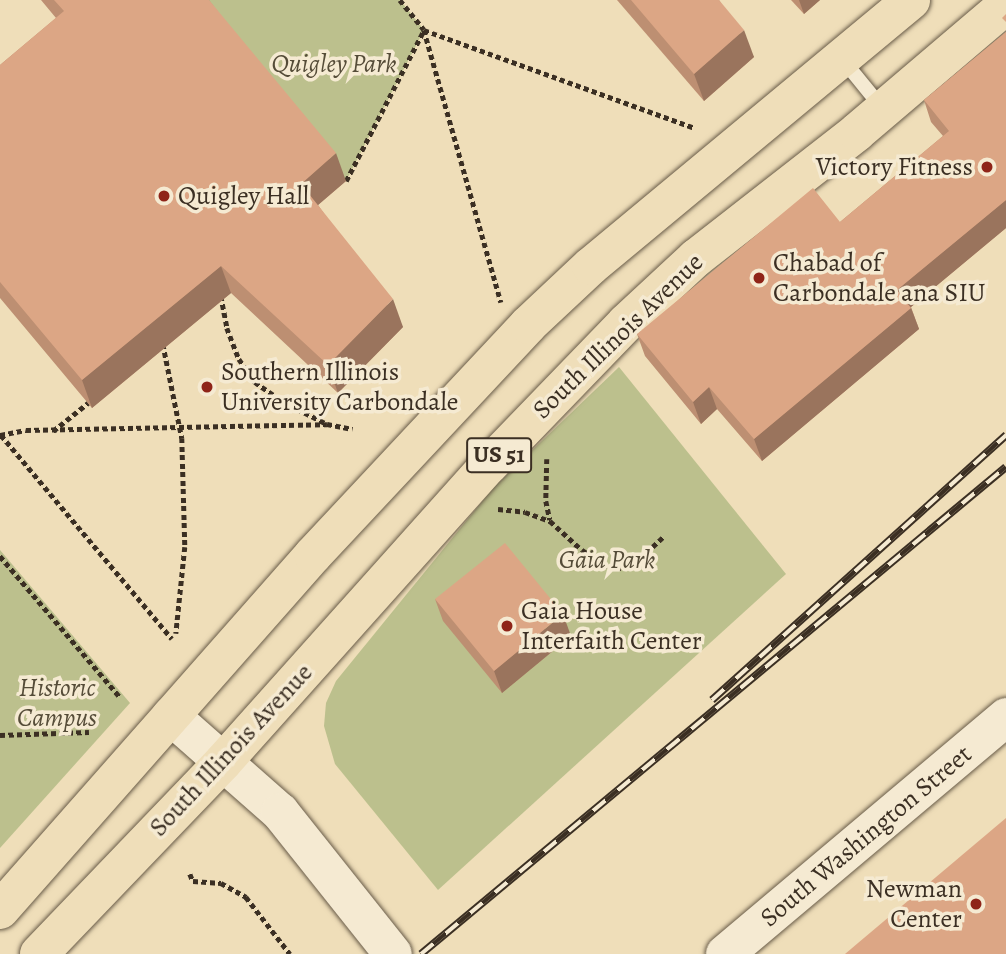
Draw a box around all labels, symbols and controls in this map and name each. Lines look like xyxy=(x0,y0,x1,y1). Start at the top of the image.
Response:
park label: Quigley Park xyxy=(271,48,397,80)
place label: Victory Fitness xyxy=(816,151,973,183)
marker: Victory Fitness xyxy=(979,159,995,175)
place label: Quigley Hall xyxy=(178,180,309,212)
marker: Quigley Hall xyxy=(156,188,172,204)
street label: South Illinois Avenue xyxy=(526,247,710,425)
place label: Chabad of Carbondale ana SIU xyxy=(773,247,985,308)
marker: Chabad of Carbondale ana SIU xyxy=(751,270,767,286)
place label: Southern Illinois University Carbondale xyxy=(221,356,458,418)
marker: Southern Illinois University Carbondale xyxy=(199,379,215,395)
road number: US 51 xyxy=(466,434,532,476)
park label: Gaia Park xyxy=(559,544,655,576)
place label: Gaia House Interfaith Center xyxy=(521,595,702,656)
marker: Gaia House Interfaith Center xyxy=(499,618,515,634)
street label: South Illinois Avenue xyxy=(143,657,319,843)
park label: Historic Campus xyxy=(17,672,97,734)
street label: South Washington Street xyxy=(754,739,978,933)
place label: Newman Center xyxy=(866,873,962,934)
marker: Newman Center xyxy=(968,896,984,912)

